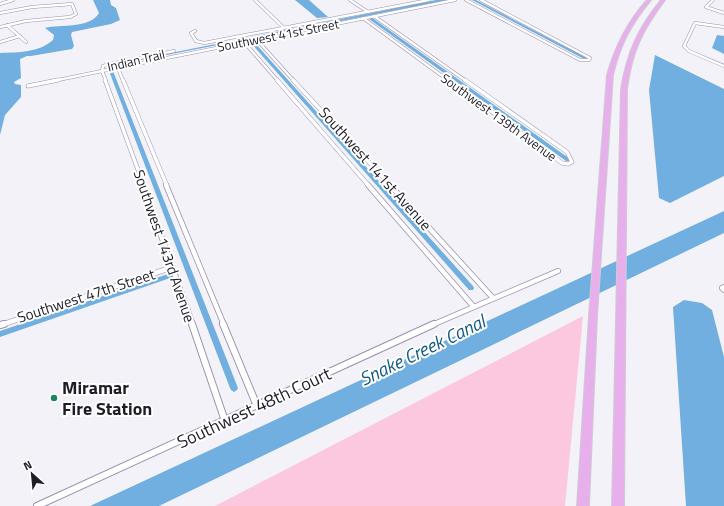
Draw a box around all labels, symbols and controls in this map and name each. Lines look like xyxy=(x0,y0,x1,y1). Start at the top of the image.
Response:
street label: Southwest 41st Street xyxy=(215,13,341,57)
street label: Indian Trail xyxy=(105,44,167,76)
street label: Southwest 139th Avenue xyxy=(437,68,561,166)
street label: Southwest 141st Avenue xyxy=(313,102,437,236)
street label: Southwest 143rd Avenue xyxy=(128,166,201,325)
street label: Southwest 47th Street xyxy=(14,262,158,329)
water label: Snake Creek Canal xyxy=(354,306,491,393)
street label: Southwest 48th Court xyxy=(172,360,336,455)
place label: Miramar Fire Station xyxy=(62,374,152,422)
marker: Miramar Fire Station xyxy=(49,393,59,403)
north arrow xyxy=(12,454,52,494)
text: N xyxy=(20,456,34,474)

